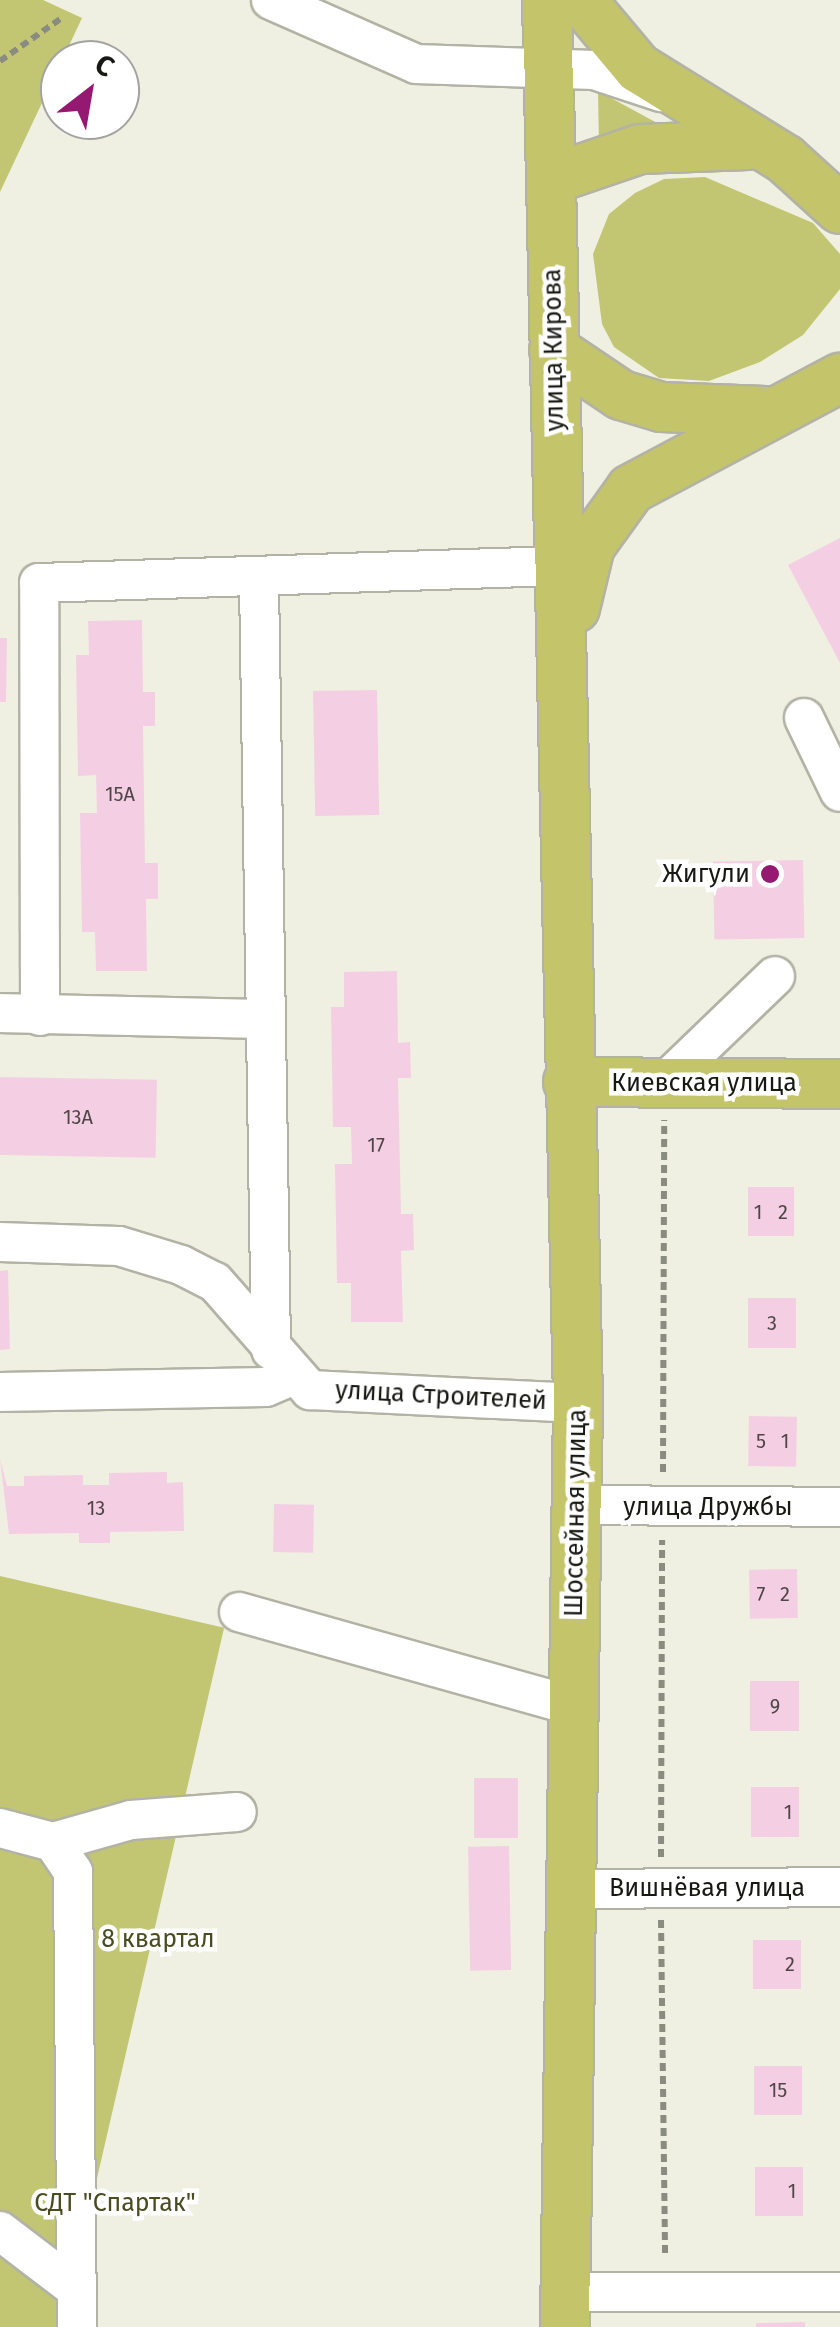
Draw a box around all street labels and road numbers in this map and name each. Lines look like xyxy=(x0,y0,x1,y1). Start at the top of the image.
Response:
street label: улица Кирова xyxy=(538,268,570,432)
street label: Киевская улица xyxy=(611,1068,797,1098)
street label: улица Строителей xyxy=(334,1375,548,1417)
street label: Шоссейная улица xyxy=(559,1409,593,1617)
street label: улица Дружбы xyxy=(623,1492,793,1522)
street label: Вишнёвая улица xyxy=(609,1873,805,1903)

